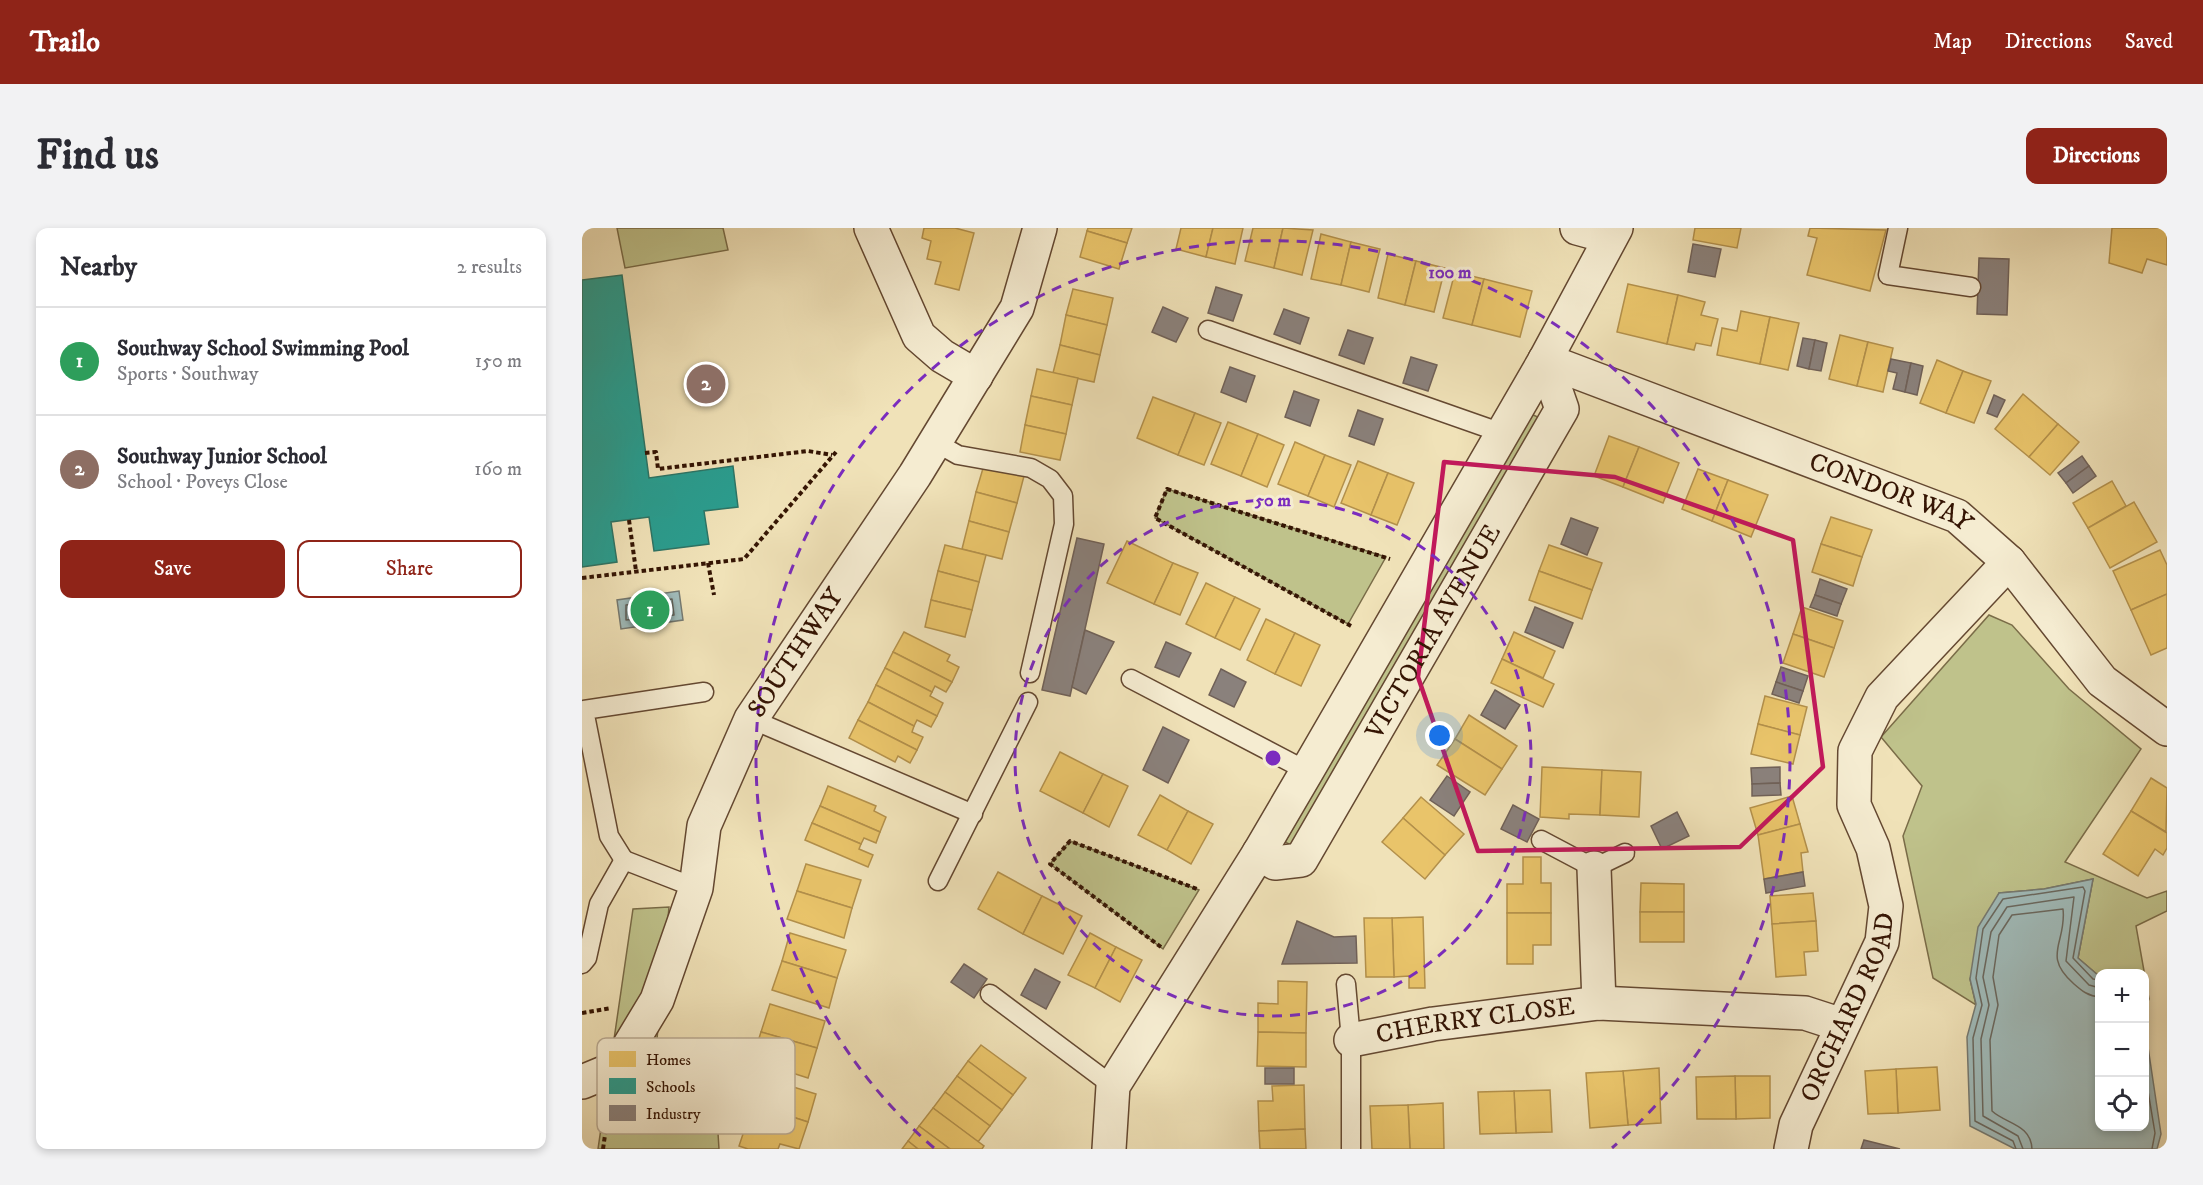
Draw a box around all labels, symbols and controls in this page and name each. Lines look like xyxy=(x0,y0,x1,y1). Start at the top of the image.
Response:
text: Trailo xyxy=(30,25,100,60)
text: Map xyxy=(1933,29,1972,55)
text: Directions xyxy=(2005,29,2092,55)
text: Saved xyxy=(2125,29,2173,55)
button: Directions xyxy=(2026,128,2167,184)
text: Find us xyxy=(36,130,159,182)
text: Nearby xyxy=(60,251,137,284)
text: 2 results xyxy=(457,255,522,280)
text: 100 m xyxy=(1428,262,1472,284)
text: Southway School Swimming Pool xyxy=(117,335,409,362)
text: 1 xyxy=(76,349,83,374)
text: 150 m xyxy=(475,349,522,374)
text: Sports · Southway xyxy=(117,362,258,387)
pin: 2 xyxy=(686,362,726,406)
text: Southway Junior School xyxy=(117,443,327,470)
street label: CONDOR WAY xyxy=(1804,445,1980,539)
text: 2 xyxy=(75,457,84,482)
text: 160 m xyxy=(474,457,522,482)
text: School · Poveys Close xyxy=(117,470,288,495)
text: 50 m xyxy=(1254,490,1291,512)
street label: VICTORIA AVENUE xyxy=(1358,518,1508,746)
button: Save xyxy=(60,540,285,598)
button: Share xyxy=(297,540,522,598)
street label: SOUTHWAY xyxy=(740,581,851,724)
pin: 1 xyxy=(630,588,670,632)
your location xyxy=(1425,721,1454,750)
centre of rings xyxy=(1263,748,1283,768)
street label: ORCHARD ROAD xyxy=(1793,911,1902,1107)
map controls xyxy=(2095,969,2149,1131)
button: + xyxy=(2095,969,2149,1023)
street label: CHERRY CLOSE xyxy=(1373,990,1577,1051)
button: − xyxy=(2095,1023,2149,1077)
legend xyxy=(597,1038,795,1134)
text: Homes xyxy=(646,1050,691,1070)
text: Schools xyxy=(646,1077,695,1097)
button: locate xyxy=(2095,1077,2149,1131)
text: Industry xyxy=(646,1104,701,1124)

